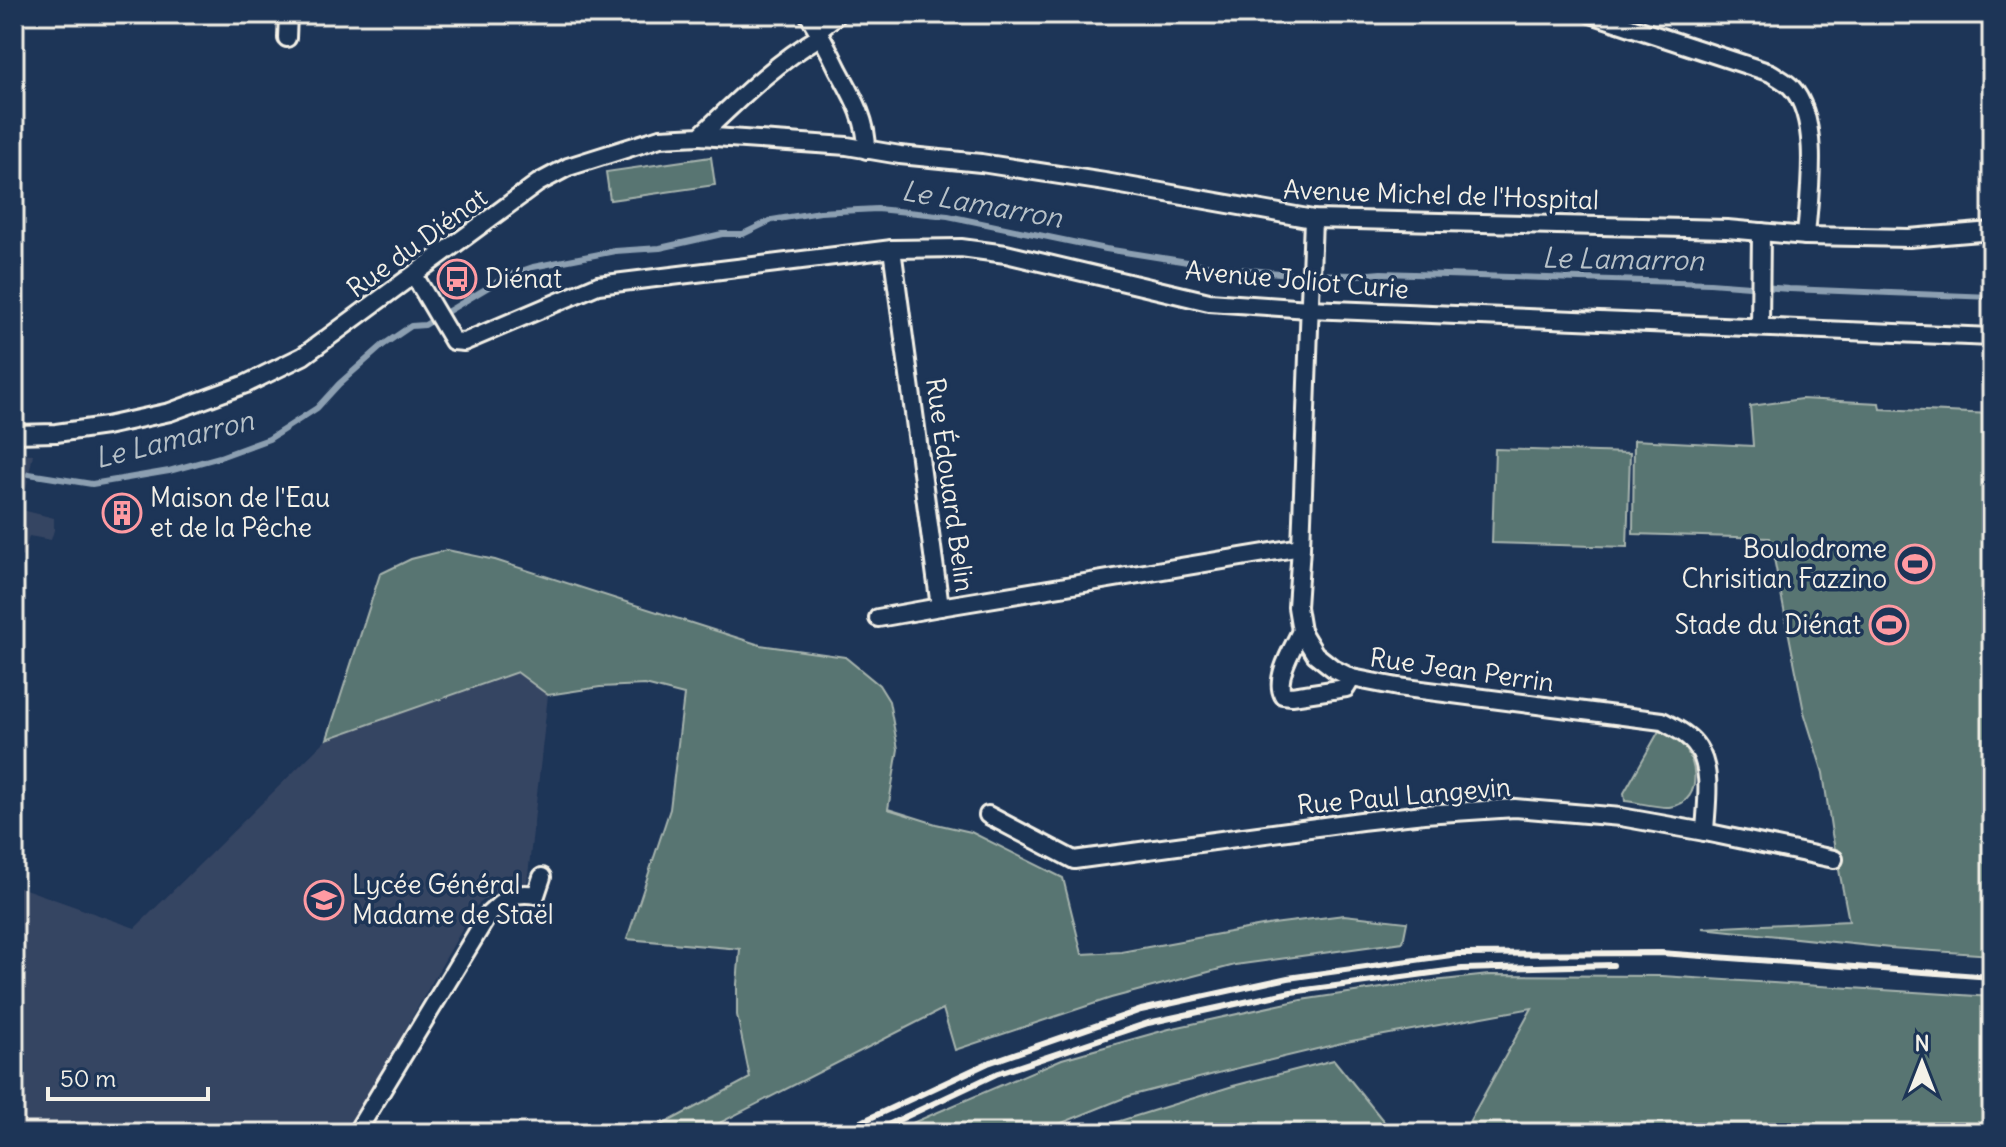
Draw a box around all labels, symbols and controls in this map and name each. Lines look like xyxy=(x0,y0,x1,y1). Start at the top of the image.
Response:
water label: Le Lamarron xyxy=(899,172,1066,236)
street label: Avenue Michel de l'Hospital xyxy=(1283,173,1599,216)
street label: Rue du Diénat xyxy=(340,181,493,305)
water label: Le Lamarron xyxy=(1542,240,1705,278)
street label: Avenue Joliot Curie xyxy=(1184,253,1410,306)
bus stop icon: Diénat xyxy=(436,258,478,300)
place label: Diénat xyxy=(485,262,562,295)
street label: Rue Édouard Belin xyxy=(919,376,983,594)
water label: Le Lamarron xyxy=(91,402,258,476)
place label: Maison de l'Eau et de la Pêche xyxy=(150,481,330,544)
building icon: Maison de l'Eau et de la Pêche xyxy=(101,492,143,534)
place label: Boulodrome Chrisitian Fazzino xyxy=(1681,532,1887,595)
sports icon: Boulodrome Chrisitian Fazzino xyxy=(1894,543,1936,585)
sports icon: Stade du Diénat xyxy=(1868,604,1910,646)
place label: Stade du Diénat xyxy=(1675,608,1861,641)
street label: Rue Jean Perrin xyxy=(1368,640,1556,699)
street label: Rue Paul Langevin xyxy=(1296,770,1512,821)
place label: Lycée Général Madame de Staël xyxy=(352,868,553,931)
school or university icon: Lycée Général Madame de Staël xyxy=(303,879,345,921)
north arrow xyxy=(1882,1023,1962,1103)
text: N xyxy=(1914,1029,1930,1057)
scale bar xyxy=(48,1051,208,1101)
text: 50 m xyxy=(60,1063,116,1093)

